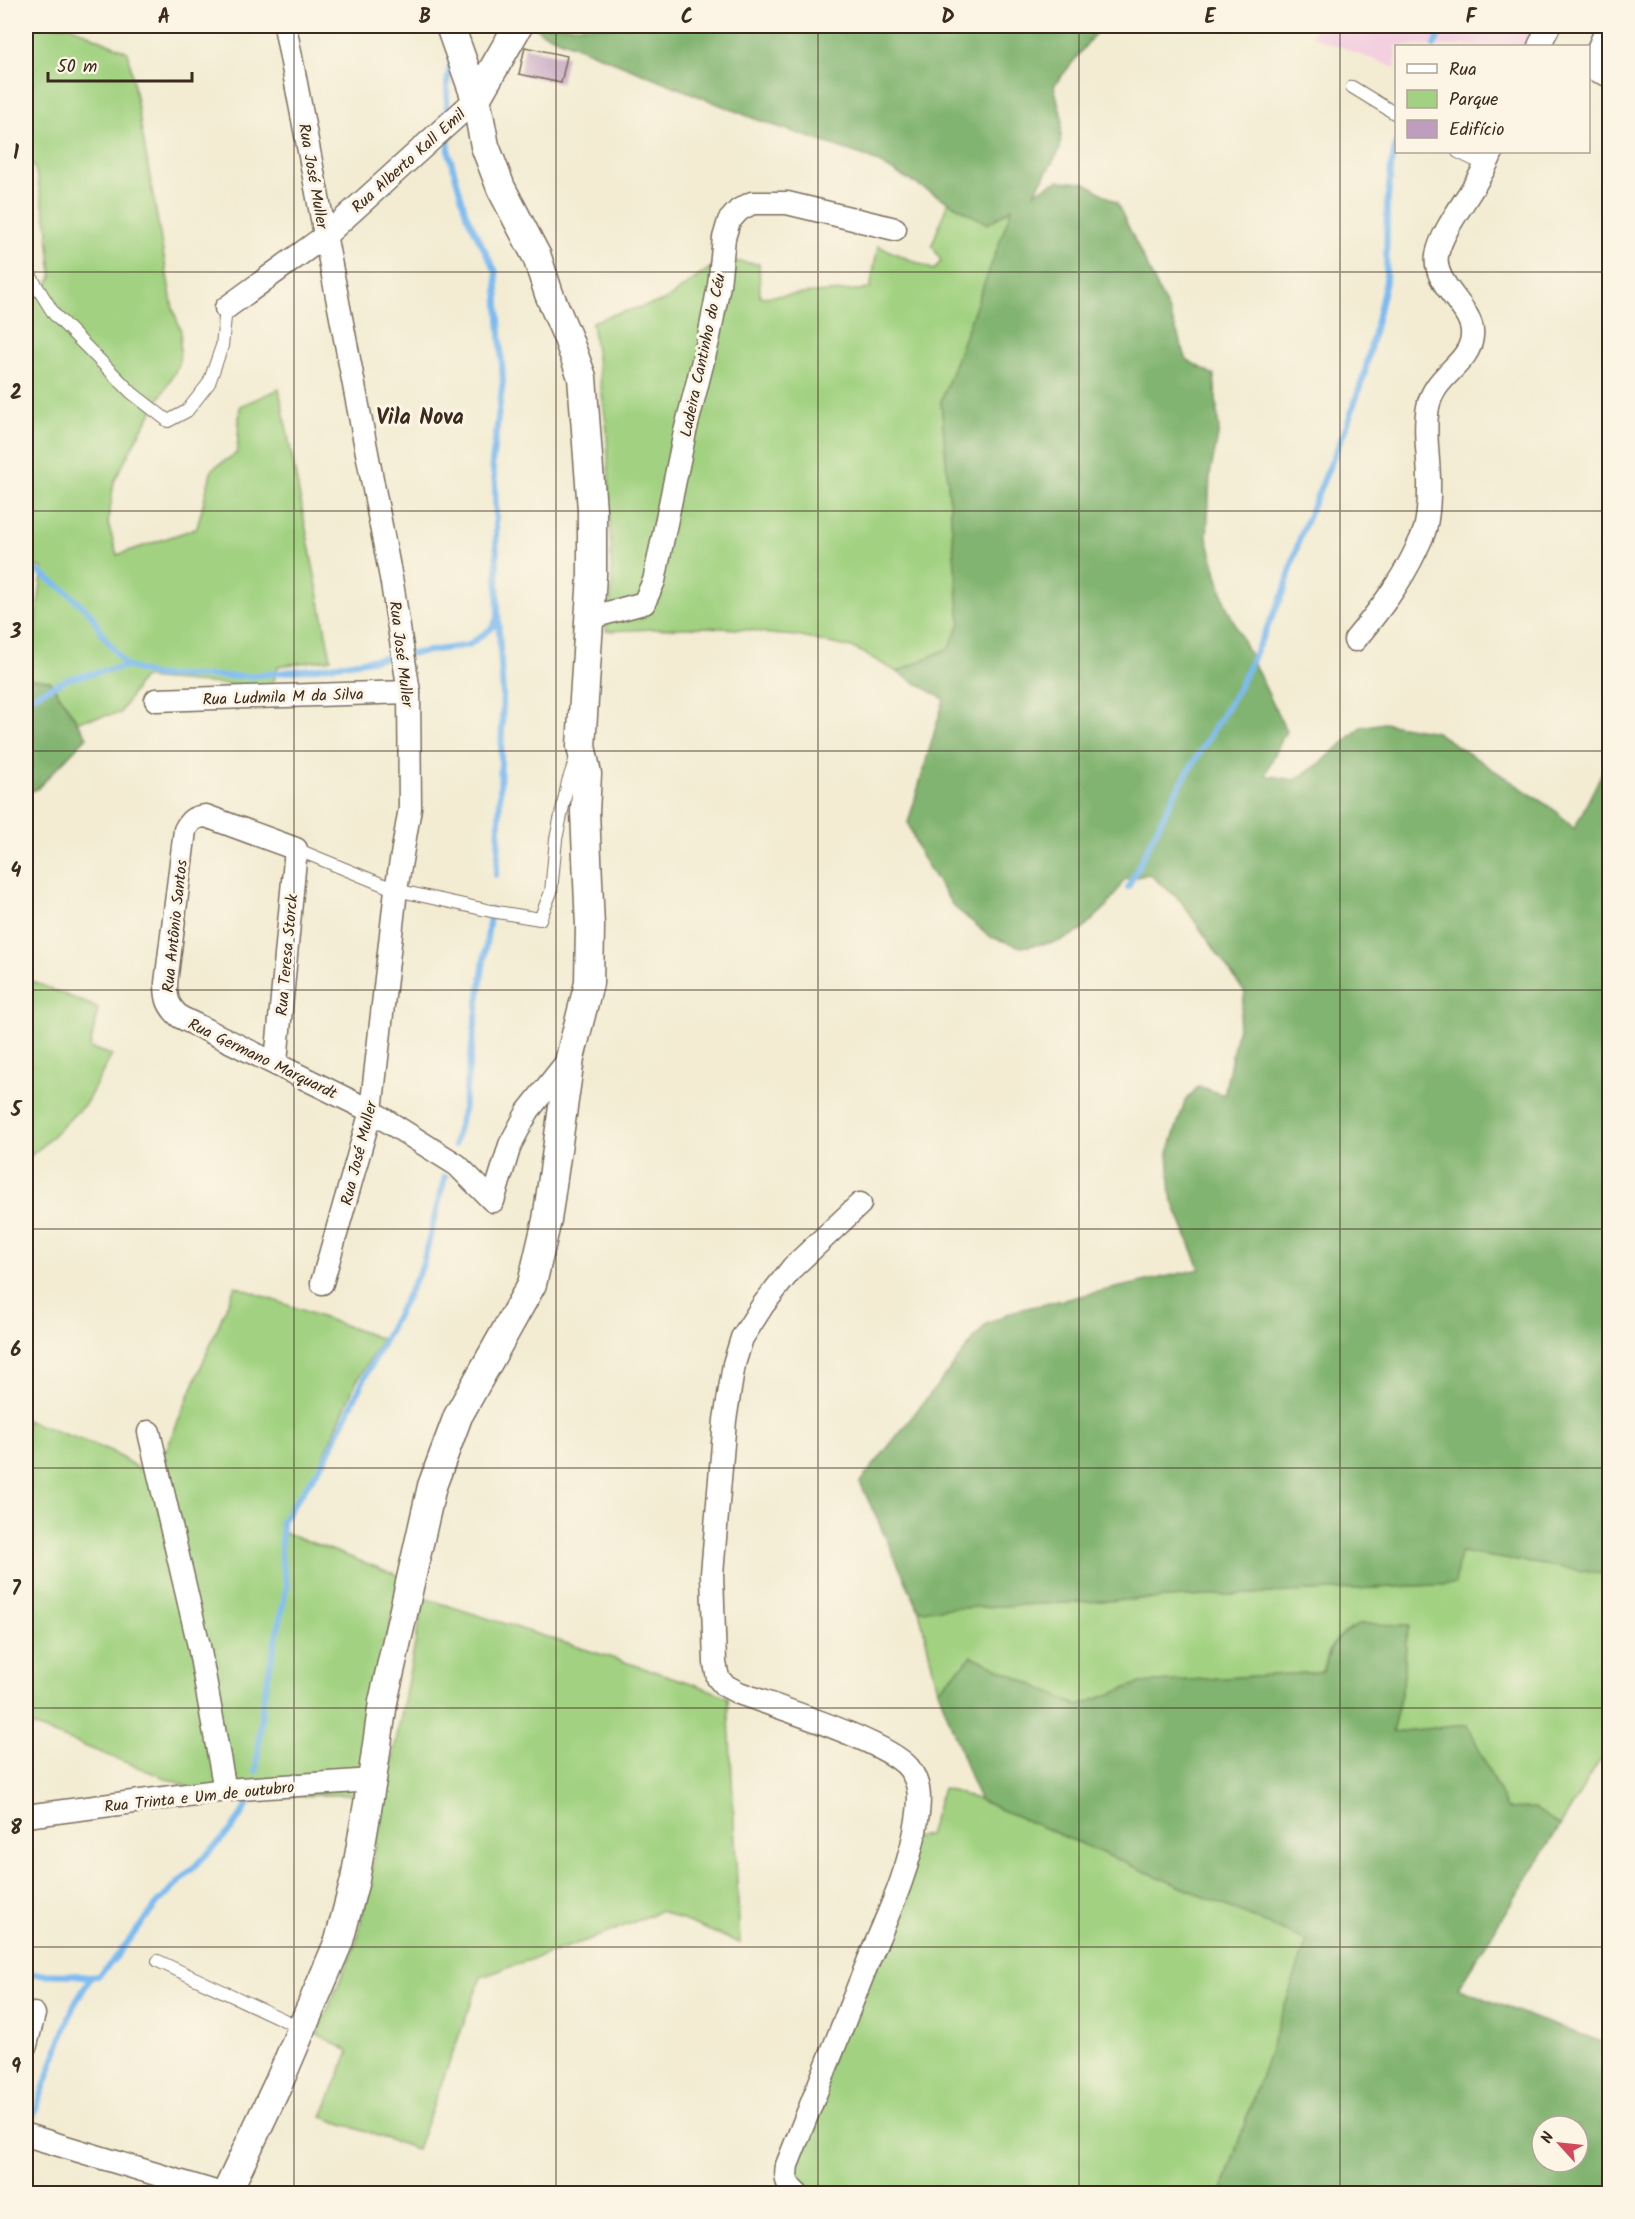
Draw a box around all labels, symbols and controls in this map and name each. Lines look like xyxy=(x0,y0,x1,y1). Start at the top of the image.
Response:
text: A xyxy=(158,2,170,34)
text: B xyxy=(419,2,431,34)
text: C xyxy=(681,2,693,34)
text: D xyxy=(941,2,955,34)
text: E xyxy=(1204,2,1216,34)
text: F xyxy=(1466,2,1478,34)
scale bar xyxy=(48,45,192,83)
legend xyxy=(1395,45,1590,153)
text: 50 m xyxy=(57,53,97,82)
text: Rua xyxy=(1449,56,1477,85)
text: Parque xyxy=(1449,86,1498,115)
street label: Rua Alberto Kall Emil xyxy=(346,103,472,219)
text: Edifício xyxy=(1449,116,1504,145)
street label: Rua José Muller xyxy=(291,122,334,233)
text: 1 xyxy=(13,138,19,170)
street label: Ladeira Cantinho do Céu xyxy=(674,271,733,439)
text: 2 xyxy=(10,378,22,410)
district label: Vila Nova xyxy=(376,401,464,436)
street label: Rua José Muller xyxy=(382,600,420,710)
text: 3 xyxy=(10,617,22,649)
street label: Rua Ludmila M da Silva xyxy=(202,682,364,713)
text: 4 xyxy=(11,856,22,888)
street label: Rua Antônio Santos xyxy=(156,858,195,994)
street label: Rua Teresa Storck xyxy=(270,893,305,1017)
street label: Rua Germano Marquardt xyxy=(183,1012,342,1107)
text: 5 xyxy=(10,1095,23,1127)
street label: Rua José Muller xyxy=(334,1097,385,1208)
text: 6 xyxy=(11,1335,22,1367)
text: 7 xyxy=(11,1574,21,1606)
street label: Rua Trinta e Um de outubro xyxy=(103,1775,295,1820)
text: 8 xyxy=(10,1813,22,1845)
text: 9 xyxy=(11,2052,21,2084)
north arrow xyxy=(1530,2114,1590,2174)
text: N xyxy=(1535,2128,1561,2148)

